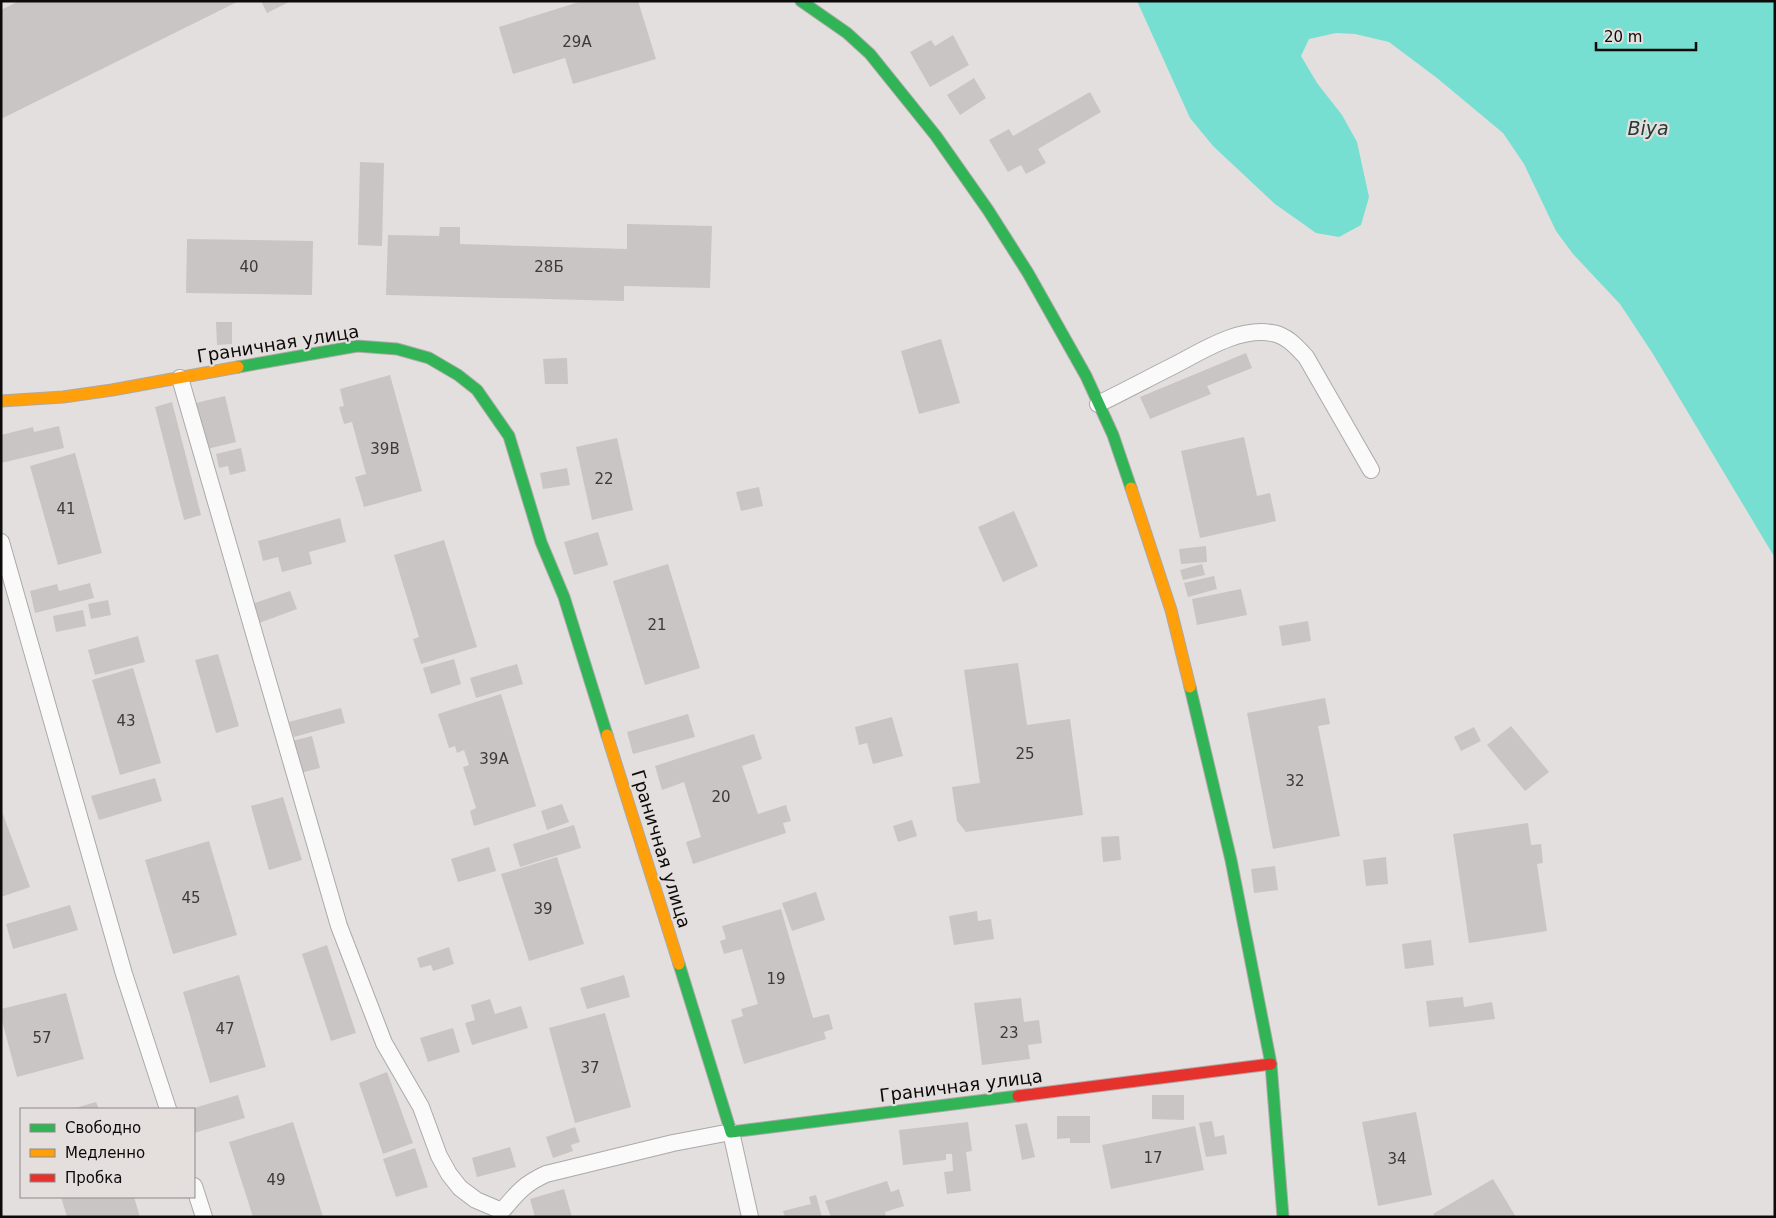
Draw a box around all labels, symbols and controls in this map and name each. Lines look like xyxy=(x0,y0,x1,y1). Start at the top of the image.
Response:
scale bar xyxy=(1596,20,1696,52)
text: 20 m xyxy=(1604,28,1642,46)
house number: 29А xyxy=(562,33,592,51)
water label: Biya xyxy=(1627,117,1669,139)
house number: 40 xyxy=(239,258,259,276)
house number: 28Б xyxy=(534,258,564,276)
street label: Граничная улица xyxy=(195,320,361,367)
house number: 39В xyxy=(370,440,400,458)
house number: 22 xyxy=(594,470,614,488)
house number: 41 xyxy=(56,500,76,518)
house number: 21 xyxy=(647,616,667,634)
house number: 43 xyxy=(116,712,136,730)
house number: 25 xyxy=(1015,745,1035,763)
house number: 39А xyxy=(479,750,509,768)
street label: Граничная улица xyxy=(627,767,695,930)
house number: 32 xyxy=(1285,772,1305,790)
house number: 20 xyxy=(711,788,731,806)
house number: 45 xyxy=(181,889,201,907)
house number: 39 xyxy=(533,900,553,918)
house number: 19 xyxy=(766,970,786,988)
house number: 47 xyxy=(215,1020,235,1038)
house number: 23 xyxy=(999,1024,1019,1042)
house number: 57 xyxy=(32,1029,52,1047)
house number: 37 xyxy=(580,1059,600,1077)
street label: Граничная улица xyxy=(878,1065,1044,1106)
legend xyxy=(20,1108,195,1198)
text: Свободно xyxy=(65,1119,141,1137)
text: Медленно xyxy=(65,1144,145,1162)
house number: 17 xyxy=(1143,1149,1163,1167)
house number: 34 xyxy=(1387,1150,1407,1168)
text: Пробка xyxy=(65,1169,122,1187)
house number: 49 xyxy=(266,1171,286,1189)

